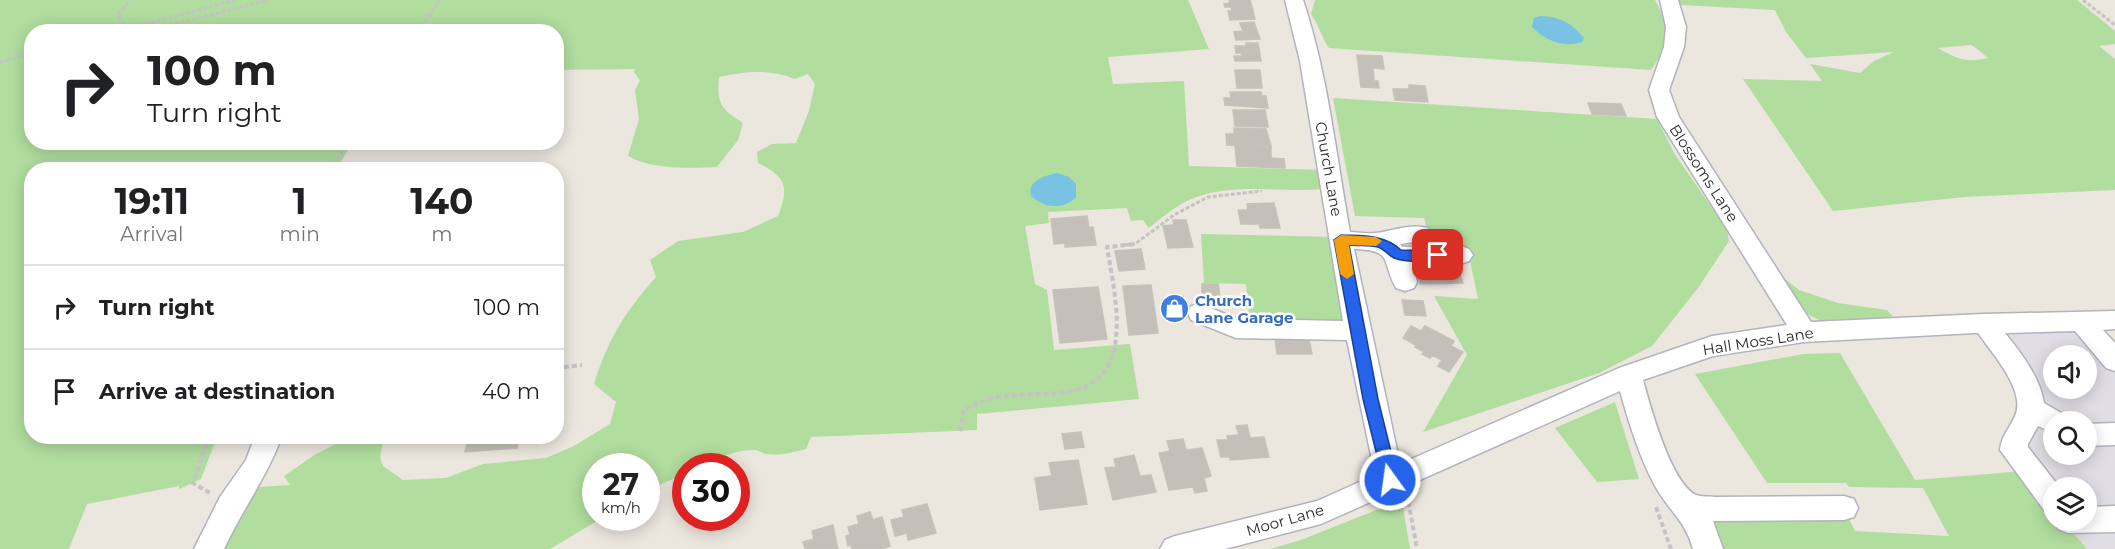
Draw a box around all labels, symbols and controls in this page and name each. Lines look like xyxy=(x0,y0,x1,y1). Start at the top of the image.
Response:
text: 100 m xyxy=(147,44,276,96)
icon: right xyxy=(48,48,126,126)
text: Turn right xyxy=(147,96,282,129)
street label: Church Lane xyxy=(1311,120,1347,218)
street label: Blossoms Lane xyxy=(1665,121,1743,225)
text: 19:11 xyxy=(114,179,189,223)
text: 1 xyxy=(293,179,307,223)
text: 140 xyxy=(410,179,474,223)
text: Arrival xyxy=(120,222,183,246)
text: min xyxy=(280,222,320,246)
text: m xyxy=(431,222,452,246)
pin xyxy=(1412,229,1463,280)
icon: arrive xyxy=(1421,238,1454,271)
icon: right xyxy=(48,291,81,324)
place label: Church Lane Garage xyxy=(1195,291,1294,327)
shop icon: Church Lane Garage xyxy=(1158,293,1190,325)
text: Turn right xyxy=(99,294,214,321)
text: 100 m xyxy=(474,294,540,321)
street label: Hall Moss Lane xyxy=(1701,323,1815,359)
map controls xyxy=(2043,345,2097,531)
button: sound xyxy=(2043,345,2097,399)
icon: arrive xyxy=(48,375,81,408)
text: Arrive at destination xyxy=(99,378,335,405)
text: 40 m xyxy=(482,378,540,405)
button: search xyxy=(2043,411,2097,465)
position arrow xyxy=(1358,448,1422,512)
speed limit sign: 30 xyxy=(672,453,750,531)
text: 27 xyxy=(603,466,639,503)
button: layers xyxy=(2043,477,2097,531)
text: km/h xyxy=(601,498,641,517)
street label: Moor Lane xyxy=(1244,500,1326,540)

